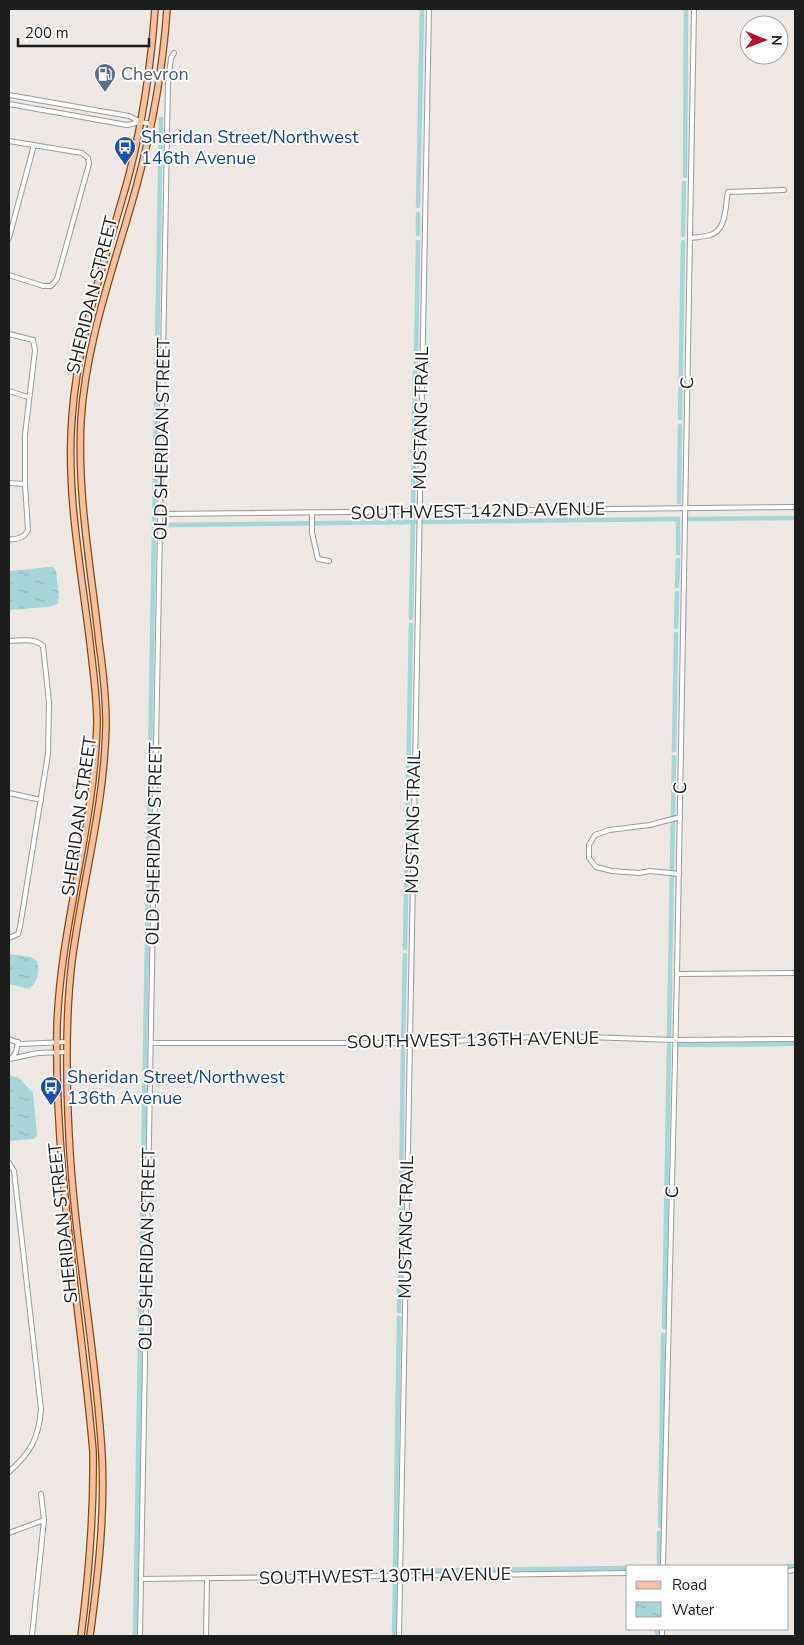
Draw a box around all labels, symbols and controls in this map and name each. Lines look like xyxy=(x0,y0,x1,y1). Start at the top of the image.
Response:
scale bar xyxy=(18,15,149,47)
north arrow xyxy=(739,15,789,65)
text: 200 m xyxy=(25,23,69,43)
text: N xyxy=(767,35,786,46)
fuel station icon: Chevron xyxy=(93,62,117,93)
place label: Chevron xyxy=(121,62,189,86)
place label: Sheridan Street/Northwest 146th Avenue xyxy=(141,125,359,170)
bus stop icon: Sheridan Street/Northwest 146th Avenue xyxy=(113,135,137,166)
street label: SHERIDAN STREET xyxy=(61,214,123,376)
street label: OLD SHERIDAN STREET xyxy=(148,337,176,541)
street label: MUSTANG TRAIL xyxy=(408,346,434,490)
street label: C xyxy=(675,377,699,389)
street label: SOUTHWEST 142ND AVENUE xyxy=(351,497,605,525)
street label: SHERIDAN STREET xyxy=(56,734,102,898)
street label: OLD SHERIDAN STREET xyxy=(140,742,168,946)
street label: MUSTANG TRAIL xyxy=(400,750,426,894)
street label: C xyxy=(668,782,692,794)
street label: SOUTHWEST 136TH AVENUE xyxy=(347,1026,599,1054)
place label: Sheridan Street/Northwest 136th Avenue xyxy=(67,1065,285,1110)
bus stop icon: Sheridan Street/Northwest 136th Avenue xyxy=(39,1075,63,1106)
street label: SHERIDAN STREET xyxy=(43,1141,83,1305)
street label: OLD SHERIDAN STREET xyxy=(133,1147,161,1351)
street label: MUSTANG TRAIL xyxy=(393,1155,419,1299)
street label: C xyxy=(660,1186,684,1198)
street label: SOUTHWEST 130TH AVENUE xyxy=(259,1562,511,1590)
legend xyxy=(626,1565,789,1630)
text: Road xyxy=(672,1575,707,1595)
text: Water xyxy=(672,1600,715,1620)

